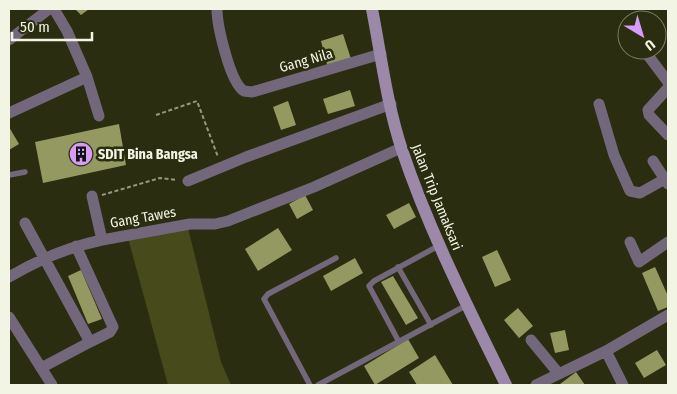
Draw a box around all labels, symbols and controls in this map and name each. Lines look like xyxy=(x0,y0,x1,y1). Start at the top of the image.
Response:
scale bar xyxy=(12,10,92,42)
north arrow xyxy=(617,10,667,60)
text: 50 m xyxy=(20,18,50,36)
text: U xyxy=(641,36,658,54)
street label: Gang Nila xyxy=(278,45,335,76)
building icon: SDIT Bina Bangsa xyxy=(68,141,94,167)
street label: Jalan Trip Jamaksari xyxy=(408,142,466,253)
place label: SDIT Bina Bangsa xyxy=(98,146,198,163)
street label: Gang Tawes xyxy=(109,203,177,232)

